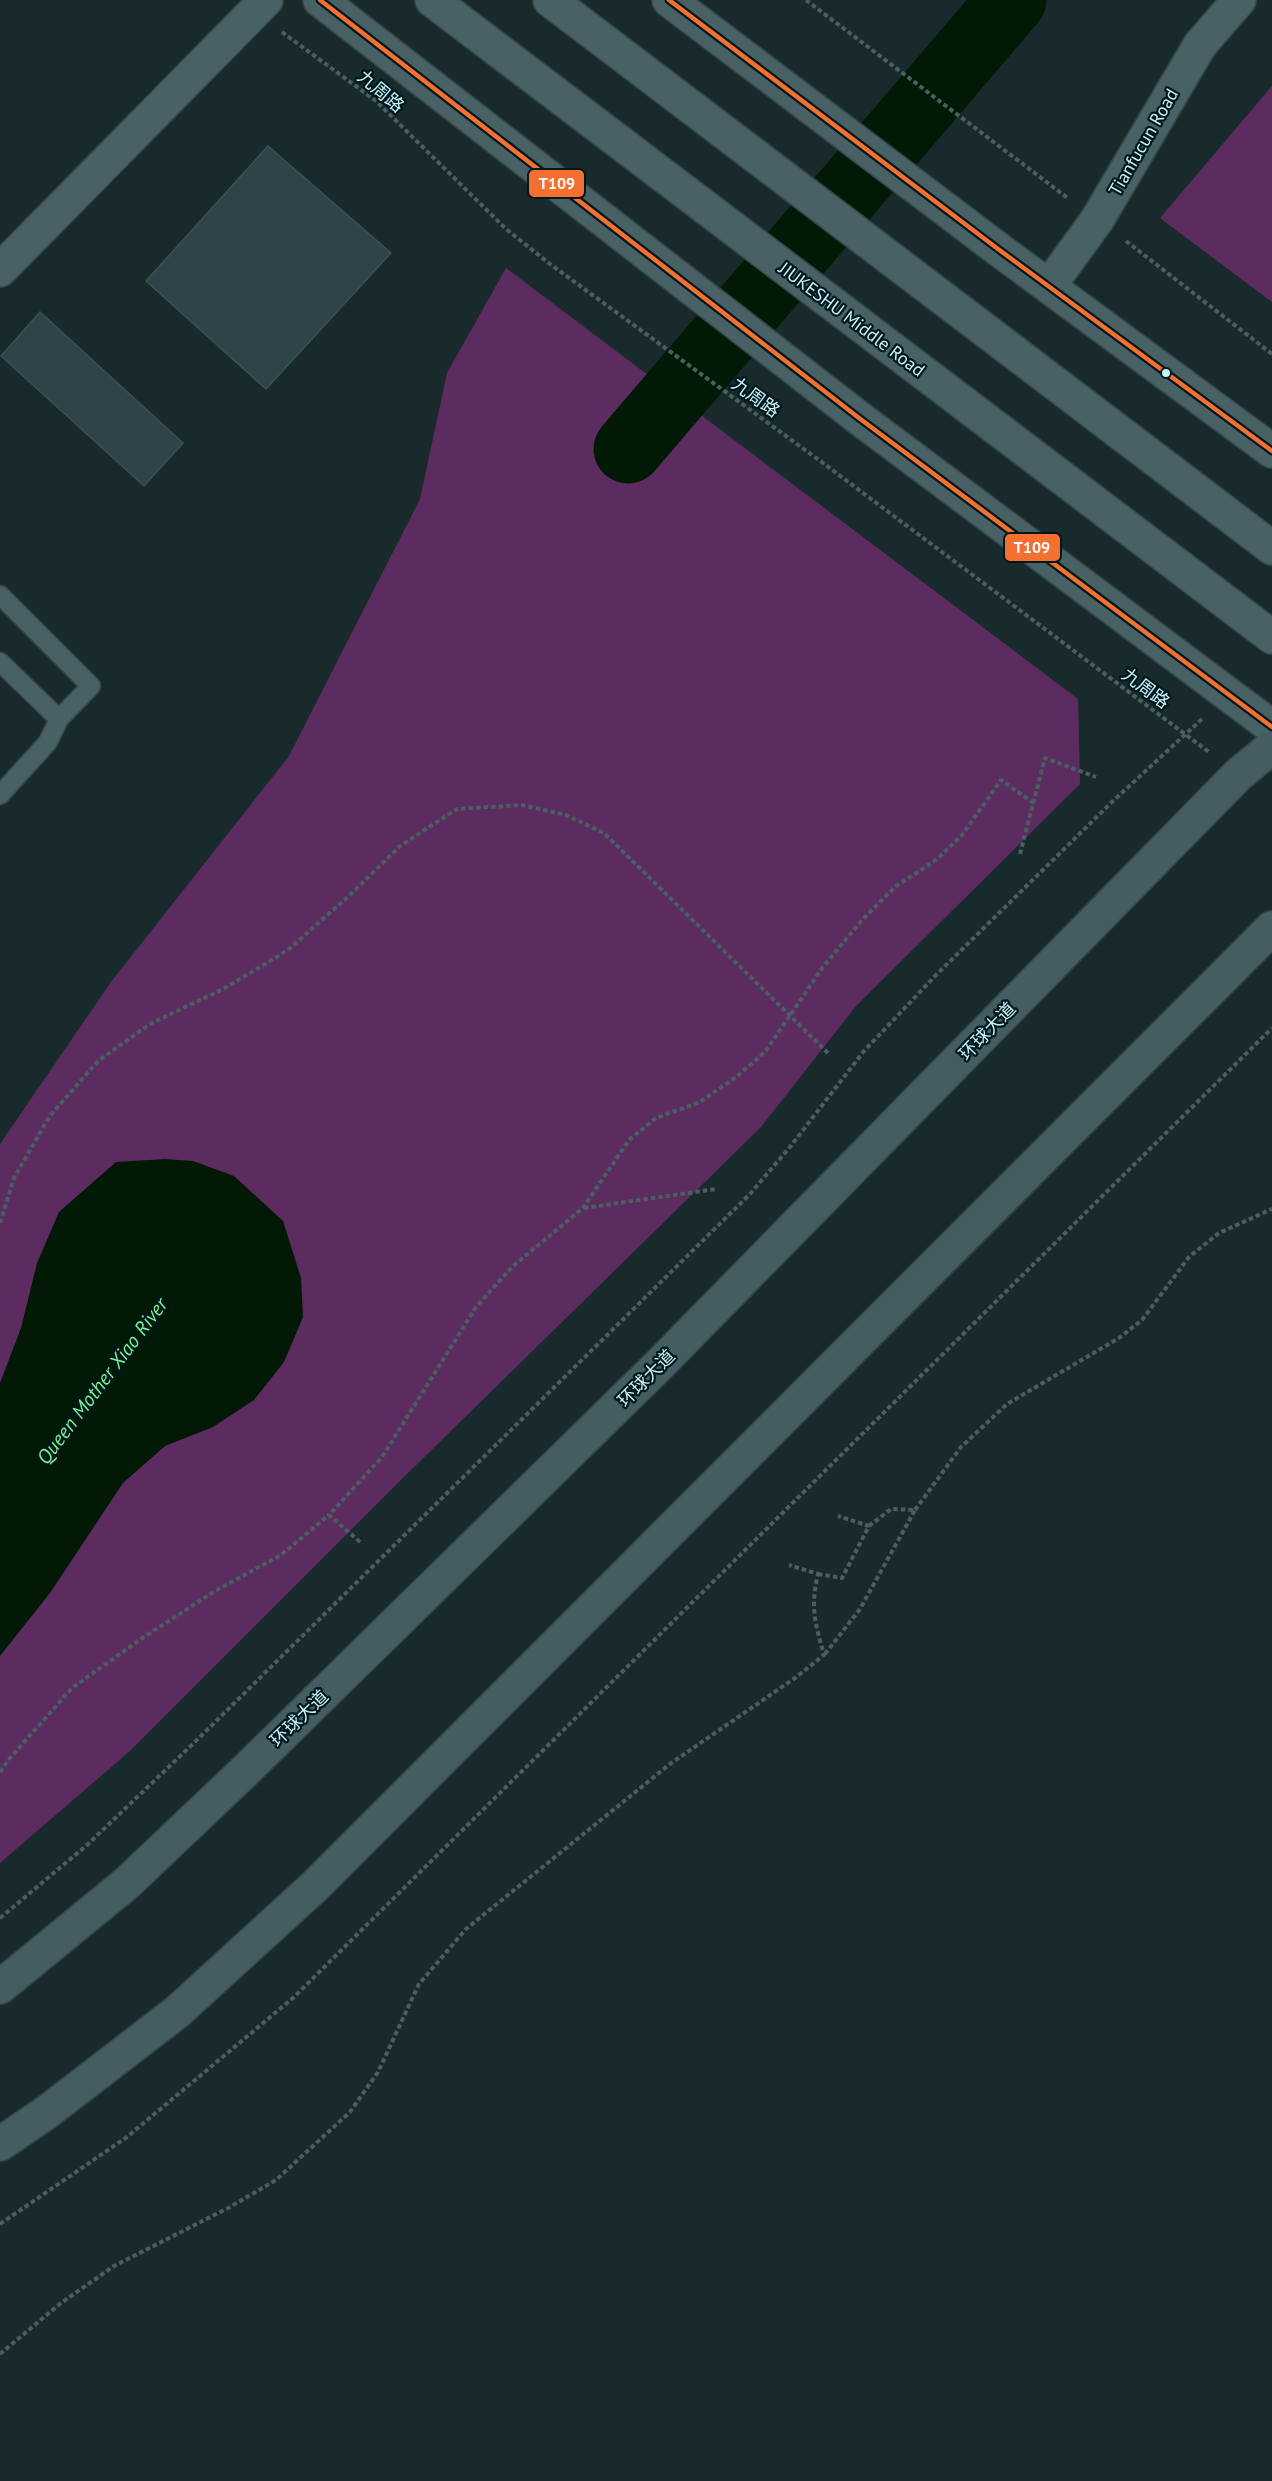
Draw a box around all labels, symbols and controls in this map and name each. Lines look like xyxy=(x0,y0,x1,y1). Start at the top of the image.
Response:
street label: 九周路 xyxy=(353,65,409,117)
street label: Tianfucun Road xyxy=(1103,84,1183,200)
line badge: T109 xyxy=(528,169,585,198)
text: T109 xyxy=(539,173,575,193)
street label: JIUKESHU Middle Road xyxy=(774,256,930,381)
unlabelled marker xyxy=(1160,367,1172,379)
street label: 九周路 xyxy=(727,372,785,422)
line badge: T109 xyxy=(1004,533,1061,562)
text: T109 xyxy=(1014,537,1050,557)
street label: 九周路 xyxy=(1118,663,1174,713)
street label: 环球大道 xyxy=(954,997,1020,1065)
water label: Queen Mother Xiao River xyxy=(31,1291,174,1470)
street label: 环球大道 xyxy=(612,1344,680,1412)
street label: 环球大道 xyxy=(265,1685,333,1751)

